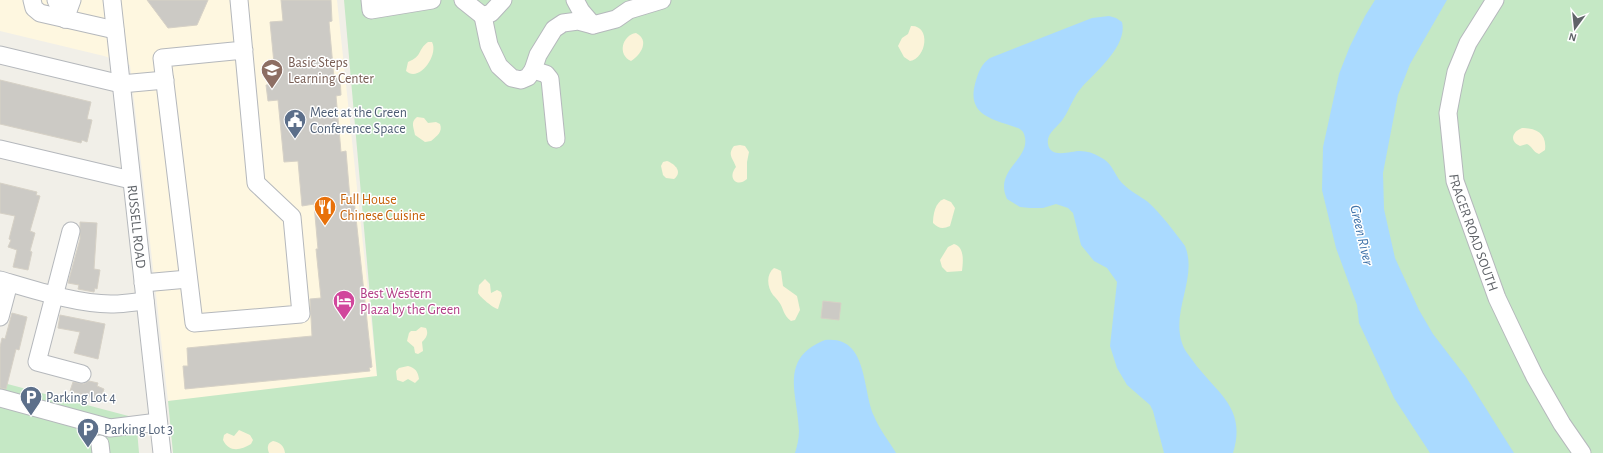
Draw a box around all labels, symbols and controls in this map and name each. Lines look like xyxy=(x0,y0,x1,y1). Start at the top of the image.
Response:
north arrow xyxy=(1555,8,1595,48)
text: N xyxy=(1567,31,1578,43)
place label: Basic Steps Learning Center xyxy=(288,56,374,86)
school or university icon: Basic Steps Learning Center xyxy=(259,57,285,90)
place label: Meet at the Green Conference Space xyxy=(310,106,407,136)
public building icon: Meet at the Green Conference Space xyxy=(282,107,308,140)
street label: FRAGER ROAD SOUTH xyxy=(1446,173,1500,293)
street label: RUSSELL ROAD xyxy=(124,184,148,269)
place label: Full House Chinese Cuisine xyxy=(340,193,425,223)
restaurant icon: Full House Chinese Cuisine xyxy=(312,194,338,227)
water label: Green River xyxy=(1347,204,1376,268)
place label: Best Western Plaza by the Green xyxy=(360,287,460,317)
hotel icon: Best Western Plaza by the Green xyxy=(331,288,357,321)
parking icon: Parking Lot 4 xyxy=(18,384,44,417)
place label: Parking Lot 4 xyxy=(46,391,116,405)
parking icon: Parking Lot 3 xyxy=(75,416,101,449)
place label: Parking Lot 3 xyxy=(104,423,173,437)

